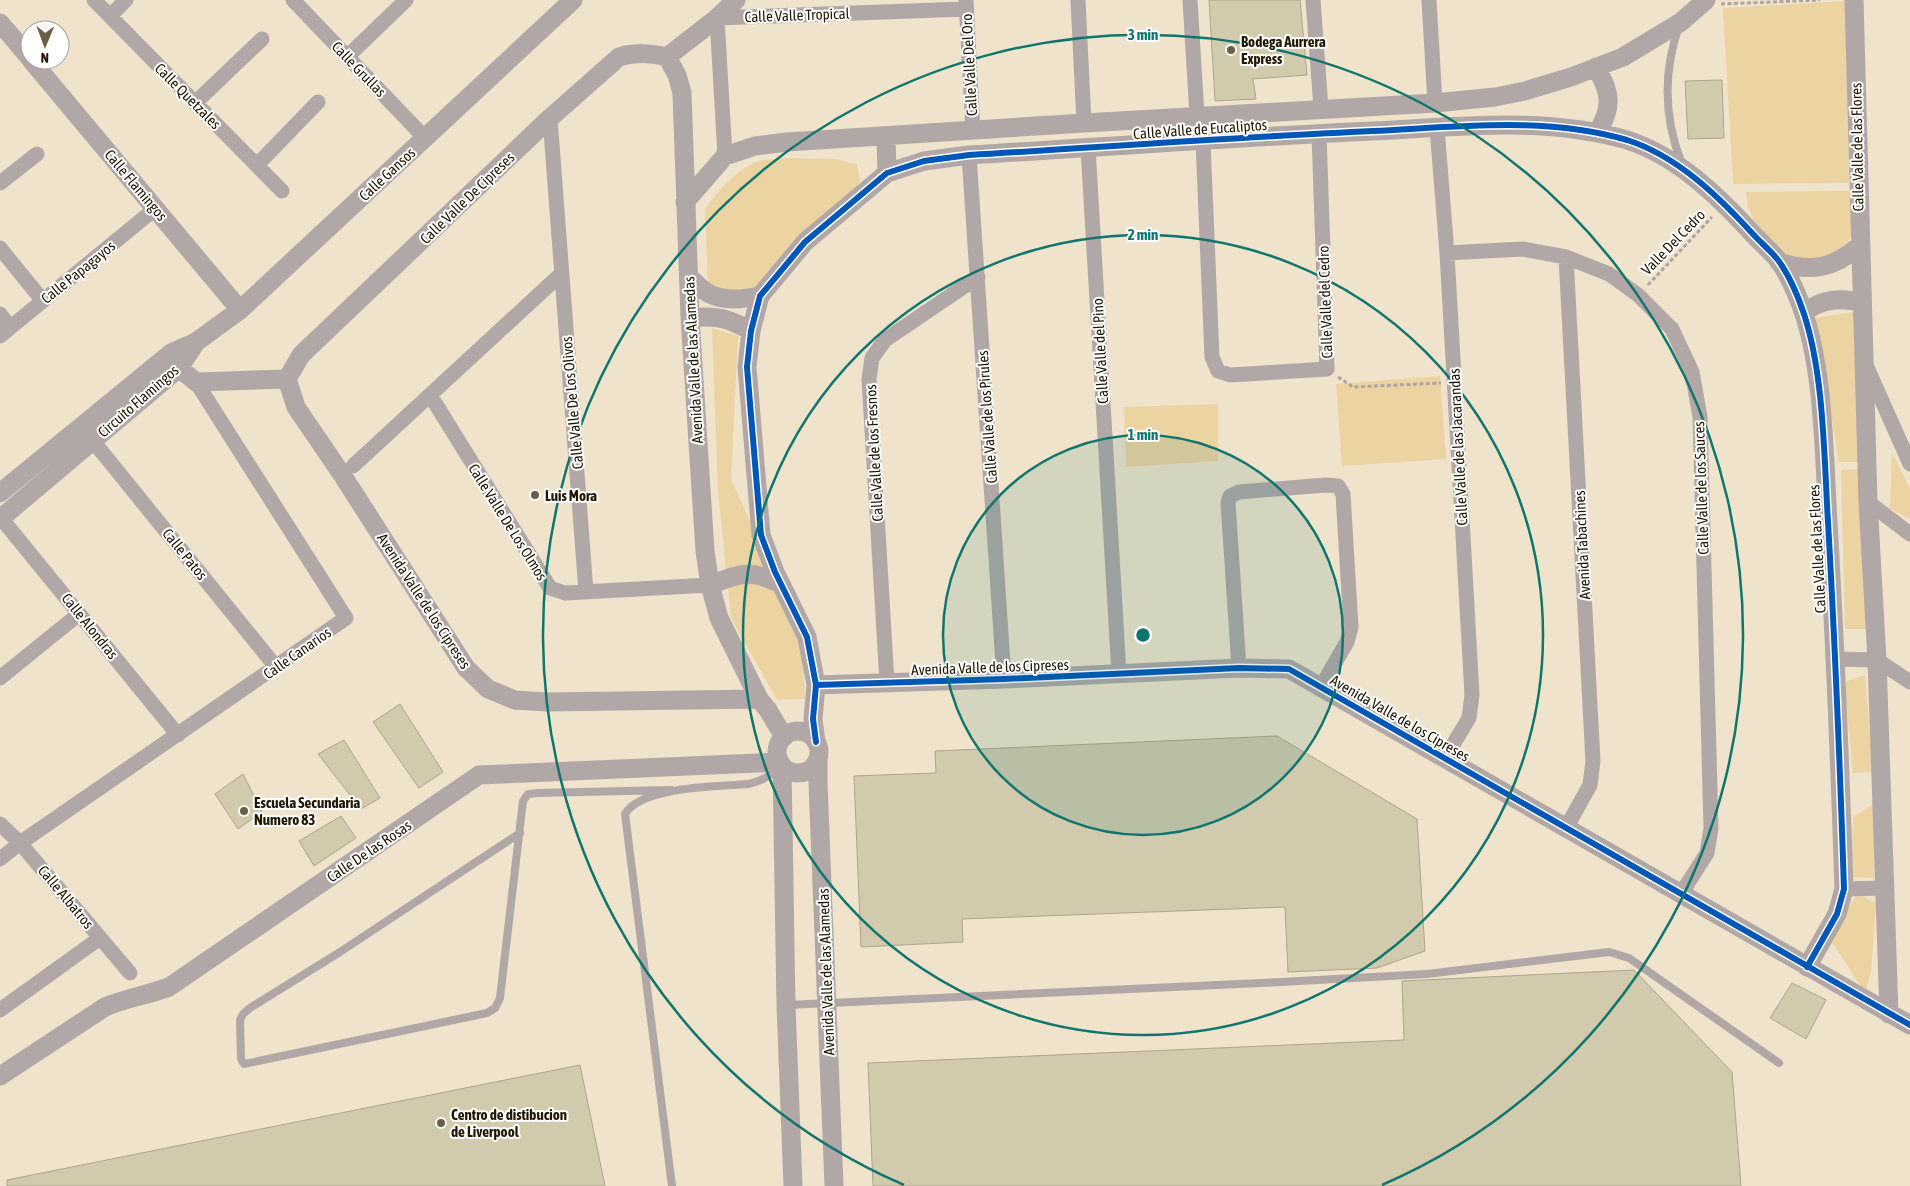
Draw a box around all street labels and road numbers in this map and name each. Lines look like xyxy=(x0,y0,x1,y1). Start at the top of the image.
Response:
street label: Calle Valle Tropical xyxy=(744,5,850,25)
street label: Calle Valle Del Oro xyxy=(958,13,980,117)
street label: Calle Grullas xyxy=(328,38,390,100)
street label: Calle Quetzales xyxy=(152,60,224,132)
street label: Calle Valle de las Flores xyxy=(1847,83,1867,211)
street label: Calle Valle de Eucaliptos xyxy=(1133,116,1267,142)
street label: Calle Gansos xyxy=(356,144,418,204)
street label: Calle Flamingos xyxy=(101,146,171,224)
street label: Calle Valle De Cipreses xyxy=(416,149,518,247)
street label: Valle Del Cedro xyxy=(1638,206,1708,278)
street label: Calle Papagayos xyxy=(38,237,118,307)
street label: Calle Valle del Cedro xyxy=(1315,245,1335,359)
street label: Avenida Valle de las Alamedas xyxy=(680,276,706,444)
street label: Calle Valle del Pino xyxy=(1089,298,1111,404)
street label: Calle Valle De Los Olivos xyxy=(558,336,586,470)
street label: Calle Valle de los Pirules xyxy=(974,350,1000,484)
street label: Circuito Flamingos xyxy=(94,361,182,441)
street label: Calle Valle de las Jacarandas xyxy=(1445,368,1471,526)
street label: Calle Valle de los Fresnos xyxy=(862,384,886,522)
street label: Calle Valle de los Sauces xyxy=(1690,421,1712,555)
street label: Calle Valle De Los Olmos xyxy=(465,461,551,583)
street label: Calle Valle de las Flores xyxy=(1805,484,1829,614)
street label: Avenida Tabachines xyxy=(1571,490,1593,600)
street label: Calle Patos xyxy=(159,525,211,583)
street label: Avenida Valle de los Cipreses xyxy=(374,530,474,672)
street label: Calle Alondras xyxy=(58,590,122,662)
street label: Calle Canarios xyxy=(260,623,334,683)
street label: Avenida Valle de los Cipreses xyxy=(911,656,1069,678)
street label: Avenida Valle de los Cipreses xyxy=(1327,671,1473,765)
street label: Calle De las Rosas xyxy=(324,817,414,885)
street label: Calle Albatros xyxy=(35,862,97,932)
street label: Avenida Valle de las Alamedas xyxy=(815,888,837,1056)

